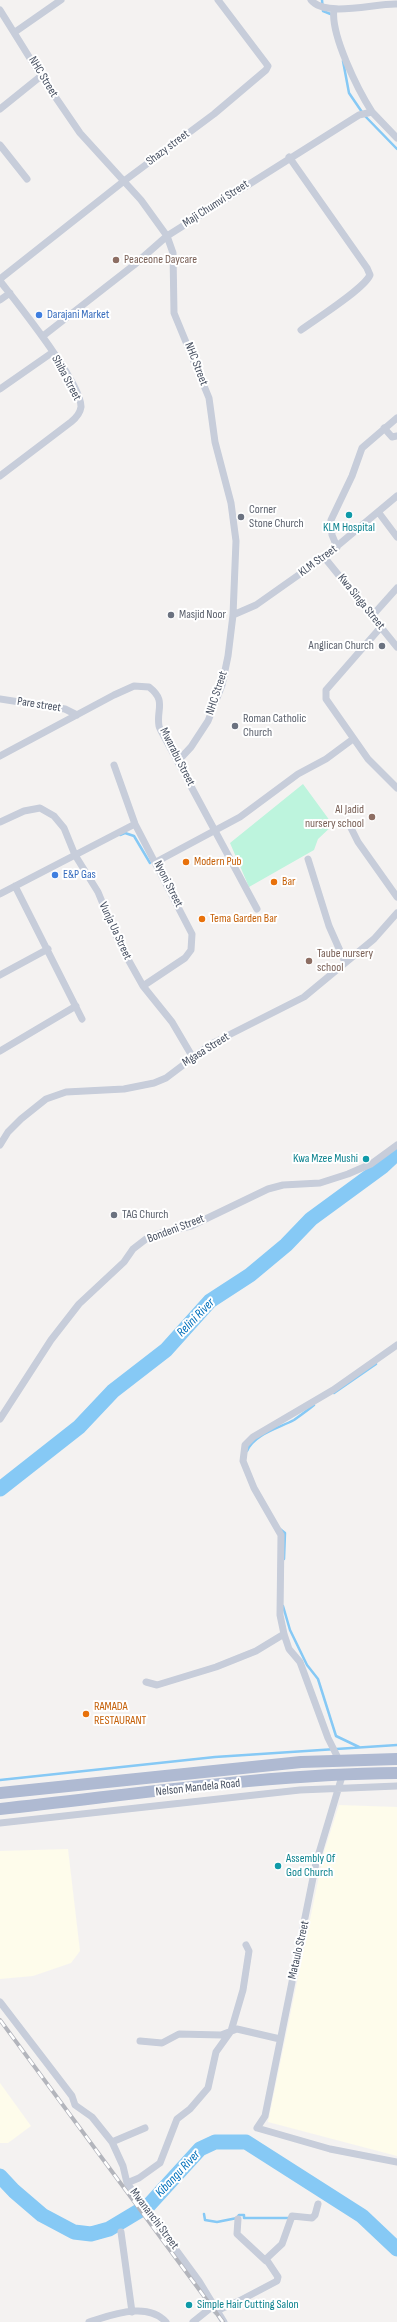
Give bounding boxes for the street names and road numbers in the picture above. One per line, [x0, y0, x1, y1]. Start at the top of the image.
street label: NHC Street [25, 54, 61, 100]
street label: Shazy street [144, 127, 192, 169]
street label: Maji Chumvi Street [180, 177, 252, 231]
street label: NHC Street [181, 340, 211, 388]
street label: Shiba Street [48, 353, 84, 403]
street label: KLM Street [296, 542, 340, 580]
street label: Kwa Singa Street [334, 571, 388, 633]
street label: NHC Street [203, 669, 231, 717]
street label: Pare street [16, 694, 62, 716]
street label: Mwarabu Street [156, 725, 198, 789]
street label: Nyoni Street [150, 858, 186, 910]
street label: Vunja Ua Street [95, 900, 135, 962]
street label: Mgasa Street [180, 1030, 232, 1070]
street label: Bondeni Street [145, 1212, 207, 1246]
street label: Nelson Mandela Road [155, 1776, 241, 1800]
street label: Mataulo Street [285, 1919, 313, 1981]
street label: Mwananchi Street [126, 2186, 182, 2252]

